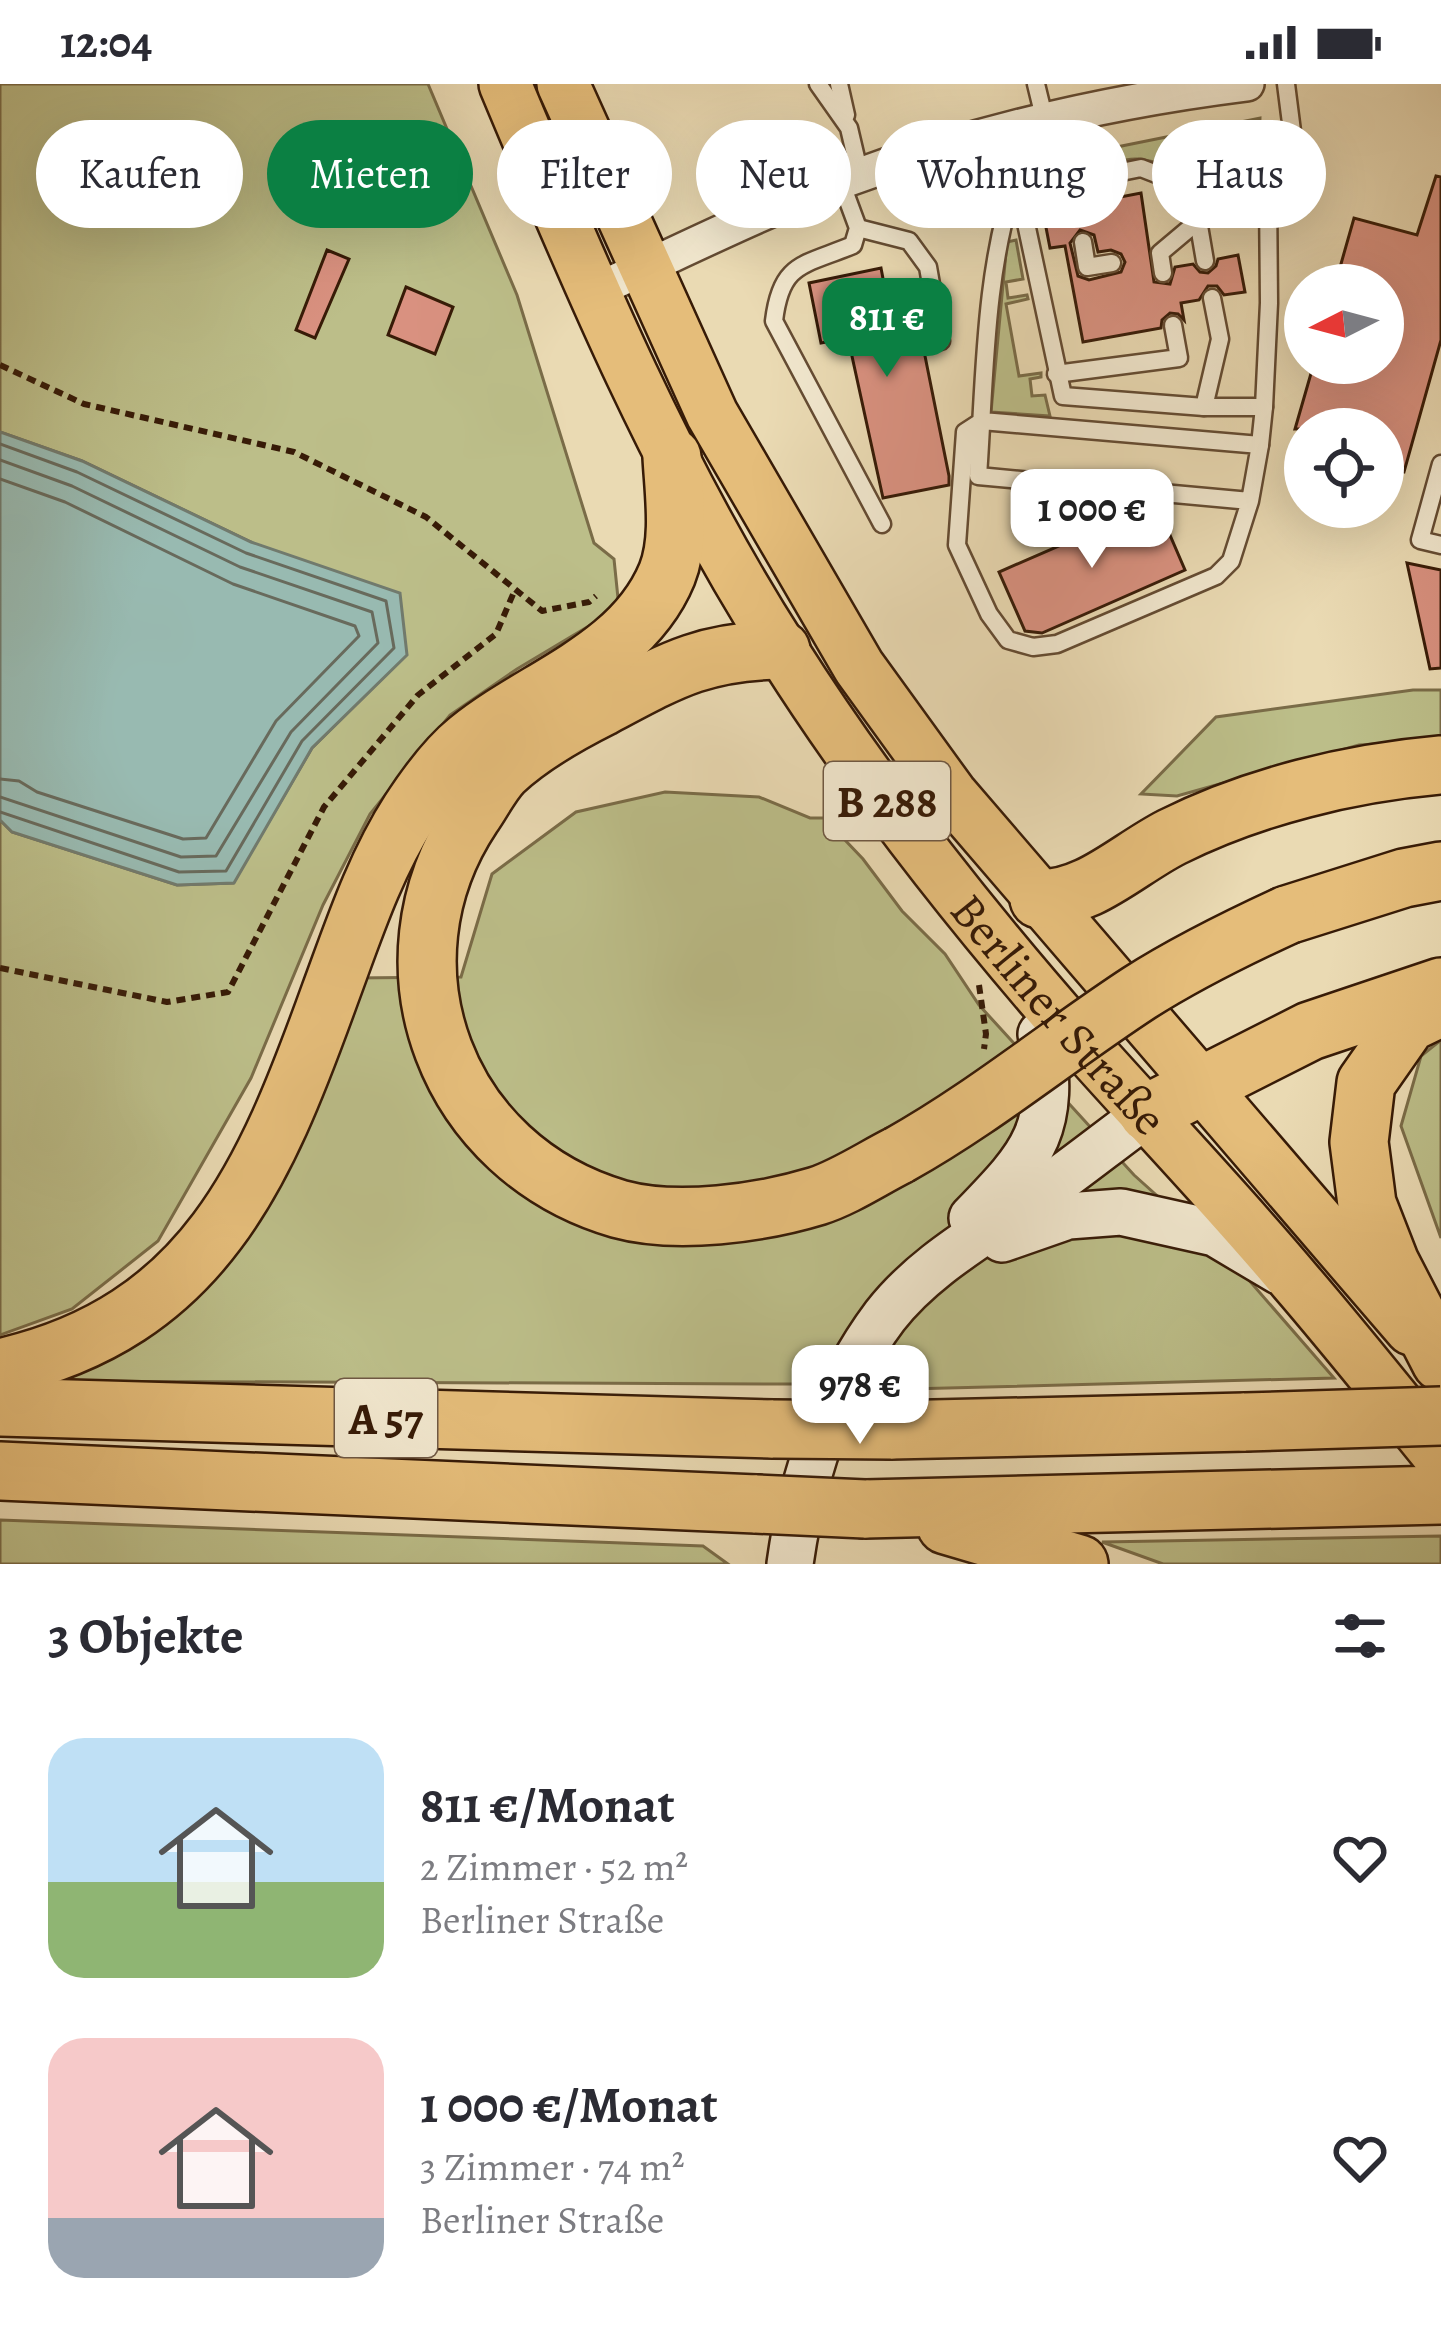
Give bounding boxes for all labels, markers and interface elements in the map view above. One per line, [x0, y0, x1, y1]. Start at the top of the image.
text: 12:04 [60, 11, 152, 73]
chip: Kaufen [36, 120, 243, 228]
chip: Mieten [267, 120, 473, 228]
chip: Filter [497, 120, 672, 228]
chip: Neu [696, 120, 851, 228]
chip: Wohnung [875, 120, 1128, 228]
chip: Haus [1152, 120, 1326, 228]
north arrow [1284, 264, 1404, 384]
map controls [1284, 264, 1404, 528]
pin: 811 € [803, 278, 971, 380]
text: 811 € [849, 290, 925, 343]
button: locate [1284, 408, 1404, 528]
pin: 1 000 € [981, 469, 1203, 571]
text: 1 000 € [1038, 481, 1146, 534]
road number: B 288 [824, 762, 950, 840]
street label: Berliner Straße [935, 880, 1182, 1150]
pin: 978 € [776, 1345, 944, 1447]
text: 978 € [819, 1357, 901, 1410]
road number: A 57 [335, 1379, 437, 1457]
text: 3 Objekte [48, 1601, 244, 1671]
icon: filters [1327, 1603, 1393, 1669]
text: 811 €/Monat [420, 1770, 675, 1840]
icon: home [144, 1786, 288, 1930]
icon: heart [1327, 1825, 1393, 1891]
text: 2 Zimmer · 52 m² [420, 1840, 688, 1893]
text: Berliner Straße [420, 1893, 664, 1946]
text: 1 000 €/Monat [420, 2070, 718, 2140]
icon: home [144, 2086, 288, 2230]
icon: heart [1327, 2125, 1393, 2191]
text: 3 Zimmer · 74 m² [420, 2140, 685, 2193]
text: Berliner Straße [420, 2193, 664, 2246]

